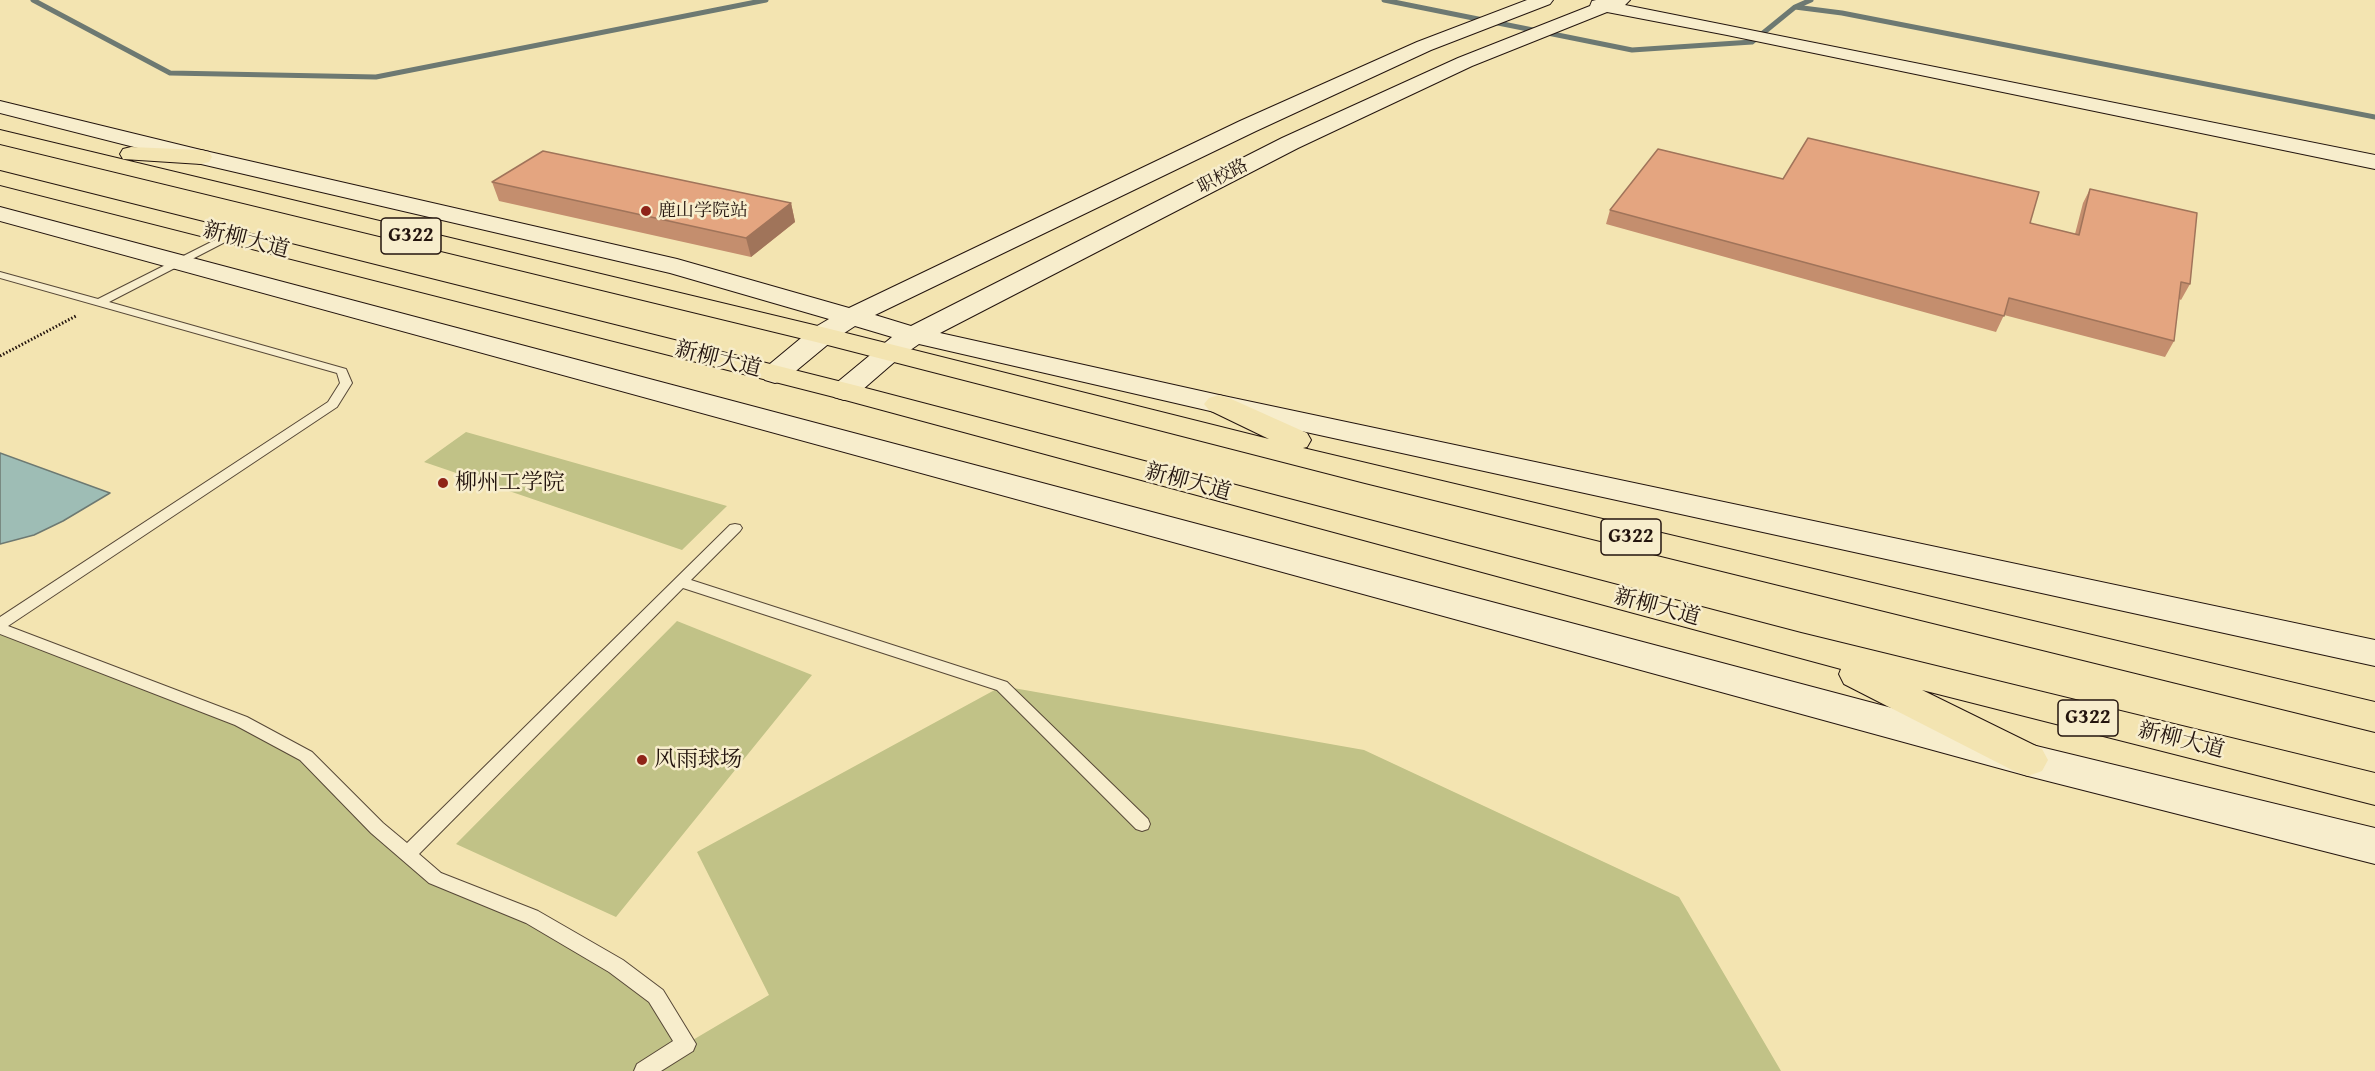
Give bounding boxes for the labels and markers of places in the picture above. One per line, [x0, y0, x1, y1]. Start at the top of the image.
place label: 鹿山学院站 [658, 200, 748, 222]
marker: 鹿山学院站 [639, 204, 653, 218]
place label: 柳州工学院 [455, 470, 565, 496]
marker: 柳州工学院 [436, 476, 450, 490]
place label: 风雨球场 [654, 747, 742, 773]
marker: 风雨球场 [635, 753, 649, 767]

